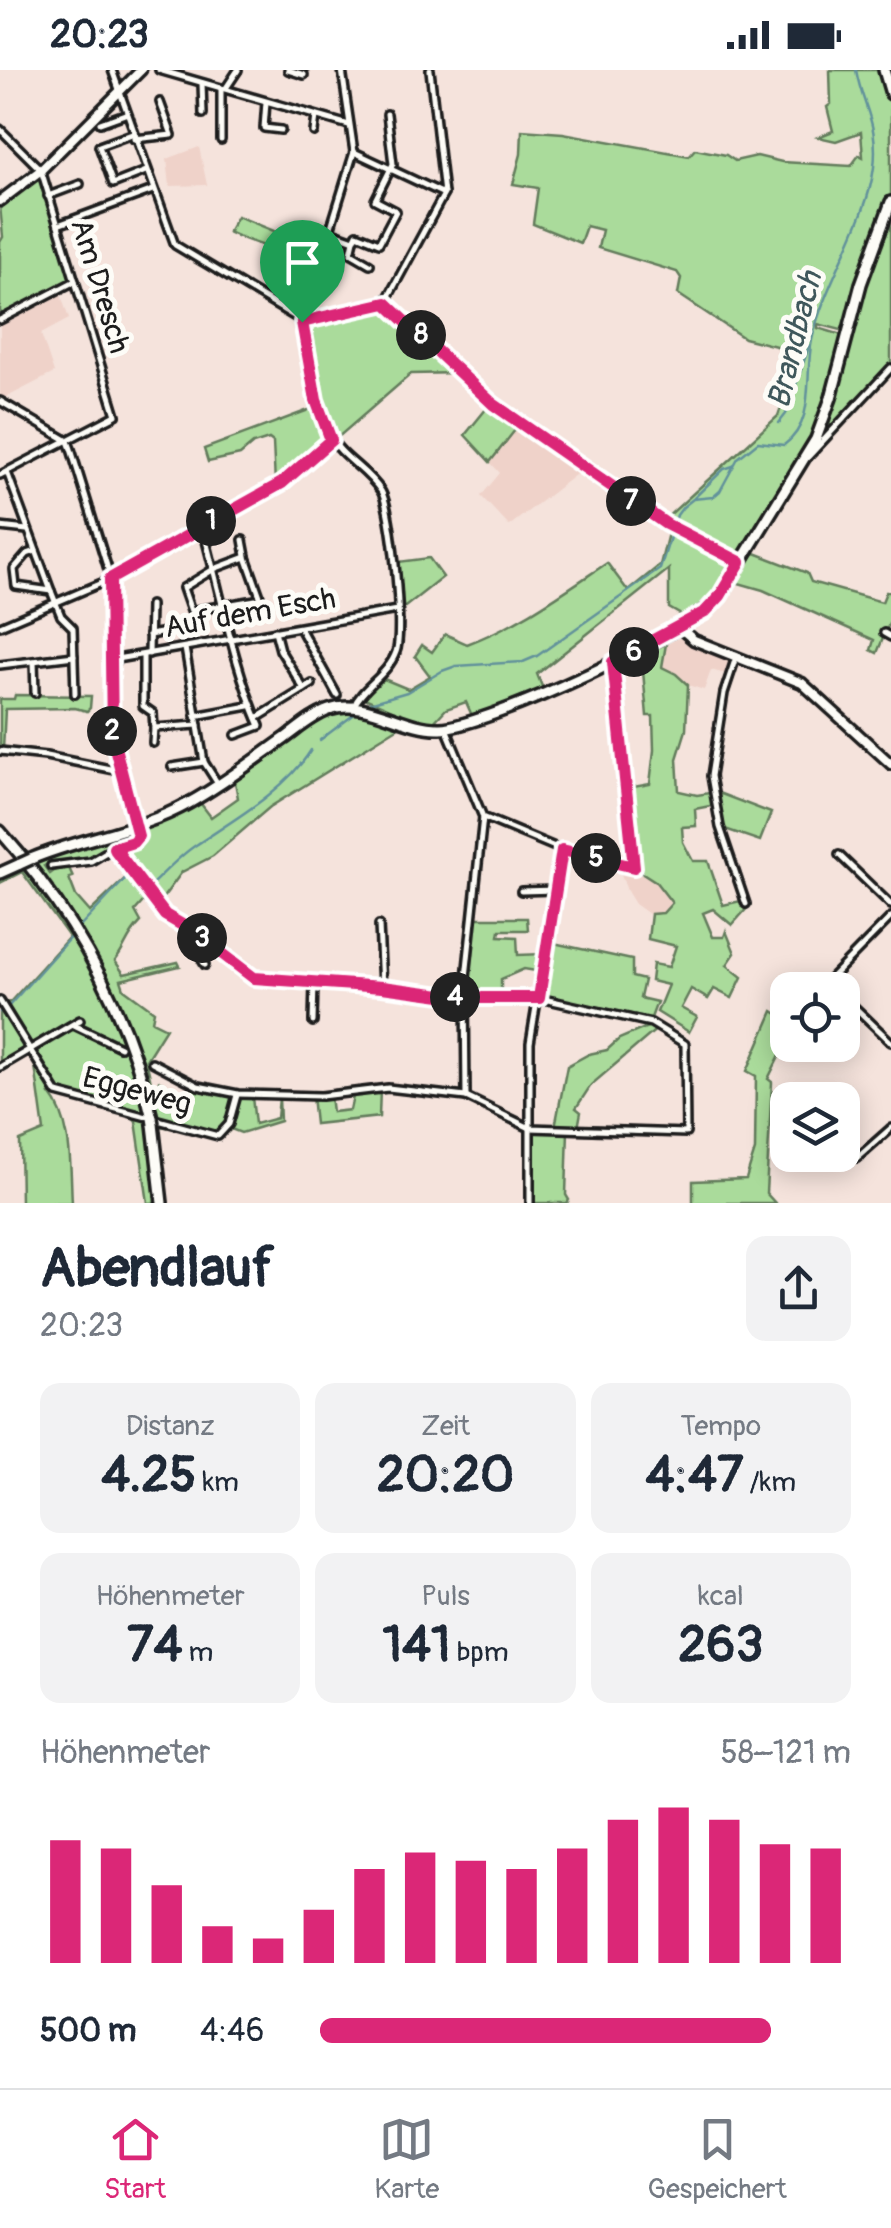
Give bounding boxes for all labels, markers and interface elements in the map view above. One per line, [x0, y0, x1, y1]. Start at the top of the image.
text: 20:23 [50, 11, 149, 59]
street label: Am Dresch [62, 214, 138, 358]
pin [260, 220, 345, 323]
icon: arrive [275, 235, 330, 290]
water label: Brandbach [759, 266, 832, 412]
pin: 8 [396, 310, 446, 360]
text: 8 [414, 317, 428, 352]
pin: 7 [606, 476, 656, 526]
text: 7 [624, 483, 638, 518]
pin: 1 [186, 496, 236, 546]
text: 1 [206, 503, 216, 538]
street label: Auf dem Esch [162, 580, 338, 646]
pin: 6 [609, 627, 659, 677]
text: 6 [626, 634, 642, 669]
pin: 2 [87, 706, 137, 756]
text: 2 [104, 713, 120, 748]
pin: 5 [571, 833, 621, 883]
text: 5 [588, 840, 604, 875]
pin: 3 [177, 913, 227, 963]
text: 3 [194, 920, 210, 955]
pin: 4 [430, 972, 480, 1022]
map controls [770, 972, 860, 1172]
button: locate [770, 972, 860, 1062]
text: 4 [447, 979, 463, 1014]
street label: Eggeweg [79, 1059, 195, 1123]
button: layers [770, 1082, 860, 1172]
text: Abendlauf [40, 1234, 274, 1303]
button: share [746, 1236, 851, 1341]
text: 20:23 [40, 1306, 123, 1346]
text: Distanz [126, 1409, 215, 1444]
text: Zeit [421, 1409, 470, 1444]
text: Tempo [681, 1409, 761, 1444]
text: 4.25 [101, 1444, 196, 1507]
text: 20:20 [377, 1444, 514, 1507]
text: 4:47 [646, 1444, 743, 1507]
text: km [196, 1465, 239, 1500]
text: /km [743, 1465, 796, 1500]
text: Höhenmeter [96, 1579, 245, 1614]
text: Puls [421, 1579, 470, 1614]
text: kcal [698, 1579, 744, 1614]
text: 74 [127, 1614, 182, 1677]
text: 141 [382, 1614, 451, 1677]
text: 263 [678, 1614, 763, 1677]
text: m [182, 1635, 213, 1670]
text: bpm [451, 1635, 509, 1670]
text: Höhenmeter [40, 1733, 210, 1773]
text: 58–121 m [720, 1733, 851, 1773]
text: 500 m [40, 2011, 136, 2051]
text: 4:46 [200, 2011, 264, 2051]
tab: Start [104, 2112, 166, 2207]
tab: Karte [374, 2112, 439, 2207]
tab: Gespeichert [648, 2112, 787, 2207]

